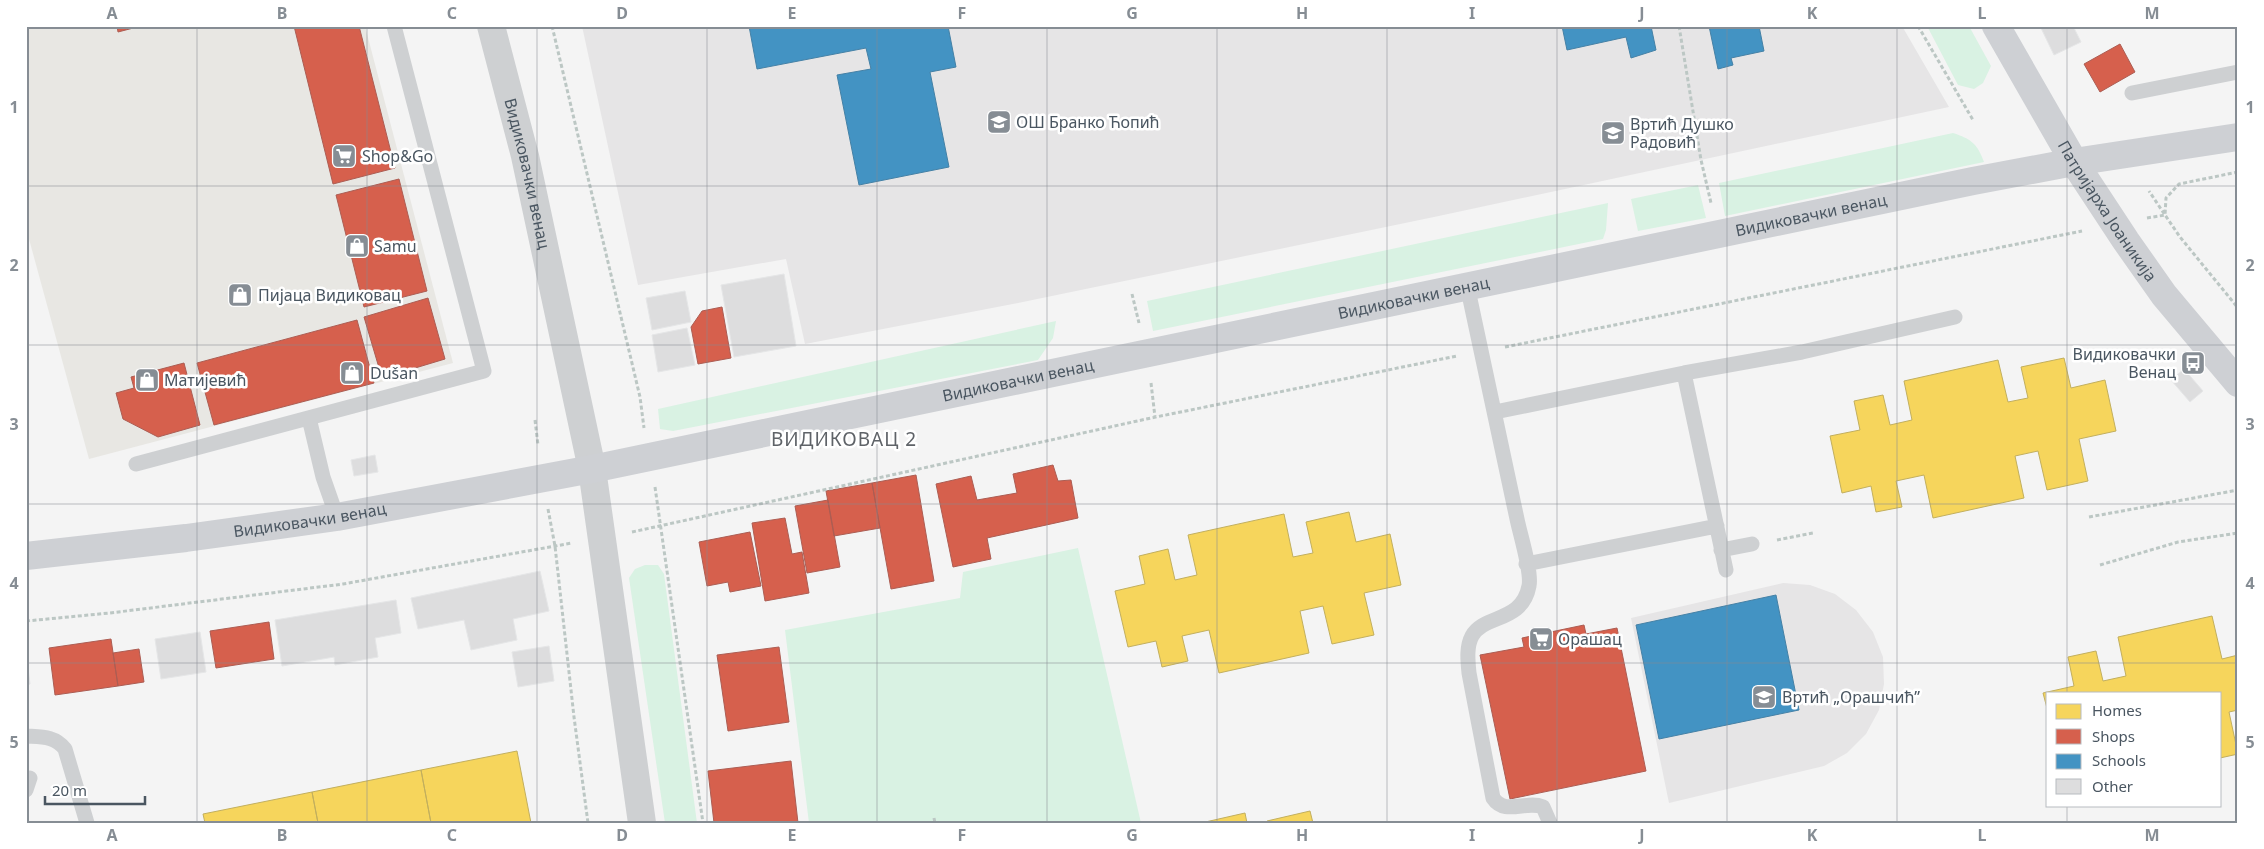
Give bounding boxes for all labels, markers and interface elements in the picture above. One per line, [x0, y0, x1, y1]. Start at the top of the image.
text: A [106, 2, 118, 24]
text: B [277, 2, 287, 24]
text: C [447, 2, 457, 24]
text: D [616, 2, 628, 24]
text: E [788, 2, 797, 24]
text: F [958, 2, 966, 24]
text: G [1126, 2, 1138, 24]
text: H [1296, 2, 1308, 24]
text: I [1469, 2, 1475, 24]
text: J [1637, 2, 1645, 24]
text: K [1807, 2, 1818, 24]
text: L [1978, 2, 1987, 24]
text: M [2144, 2, 2160, 24]
text: 1 [9, 96, 19, 118]
street label: Видиковачки венац [499, 96, 556, 251]
text: 1 [2245, 96, 2255, 118]
school or university icon: ОШ Бранко Ћопић [986, 109, 1012, 135]
place label: ОШ Бранко Ћопић [1016, 111, 1159, 133]
place label: Вртић Душко Радовић [1630, 113, 1734, 153]
school or university icon: Вртић Душко Радовић [1600, 120, 1626, 146]
street label: Патријарха Јоаникија [2053, 136, 2162, 286]
supermarket icon: Shop&Go [331, 143, 357, 169]
place label: Shop&Go [362, 145, 433, 167]
street label: Видиковачки венац [1733, 188, 1889, 241]
shop icon: Samu [344, 233, 370, 259]
place label: Samu [374, 235, 417, 257]
text: 2 [9, 254, 19, 276]
text: 2 [2245, 254, 2255, 276]
street label: Видиковачки венац [1336, 271, 1491, 324]
shop icon: Пијаца Видиковац [227, 282, 253, 308]
place label: Пијаца Видиковац [258, 284, 401, 306]
place label: Видиковачки Венац [2073, 343, 2176, 383]
bus stop icon: Видиковачки Венац [2180, 350, 2206, 376]
street label: Видиковачки венац [940, 354, 1096, 407]
shop icon: Dušan [339, 360, 365, 386]
place label: Dušan [370, 362, 418, 384]
shop icon: Матијевић [134, 367, 160, 393]
place label: Матијевић [164, 369, 246, 391]
text: 3 [9, 413, 19, 435]
text: 3 [2245, 413, 2255, 435]
district label: ВИДИКОВАЦ 2 [771, 426, 917, 452]
street label: Видиковачки венац [232, 497, 388, 542]
text: 4 [9, 572, 19, 594]
text: 4 [2245, 572, 2255, 594]
supermarket icon: Орашац [1528, 626, 1554, 652]
place label: Орашац [1558, 628, 1622, 650]
school or university icon: Вртић „Орашчић” [1751, 684, 1777, 710]
place label: Вртић „Орашчић” [1782, 686, 1920, 708]
legend [2046, 692, 2222, 806]
text: Homes [2092, 700, 2142, 720]
text: Shops [2092, 726, 2135, 746]
text: 5 [9, 731, 19, 753]
text: 5 [2245, 731, 2255, 753]
text: Schools [2092, 750, 2146, 770]
scale bar [45, 774, 145, 806]
text: Other [2092, 776, 2133, 796]
text: 20 m [52, 780, 87, 800]
text: A [106, 824, 118, 846]
text: B [277, 824, 287, 846]
text: C [447, 824, 457, 846]
text: D [616, 824, 628, 846]
text: E [788, 824, 797, 846]
text: F [958, 824, 966, 846]
text: G [1126, 824, 1138, 846]
text: H [1296, 824, 1308, 846]
text: I [1469, 824, 1475, 846]
text: J [1637, 824, 1645, 846]
text: K [1807, 824, 1818, 846]
text: L [1978, 824, 1987, 846]
text: M [2144, 824, 2160, 846]

